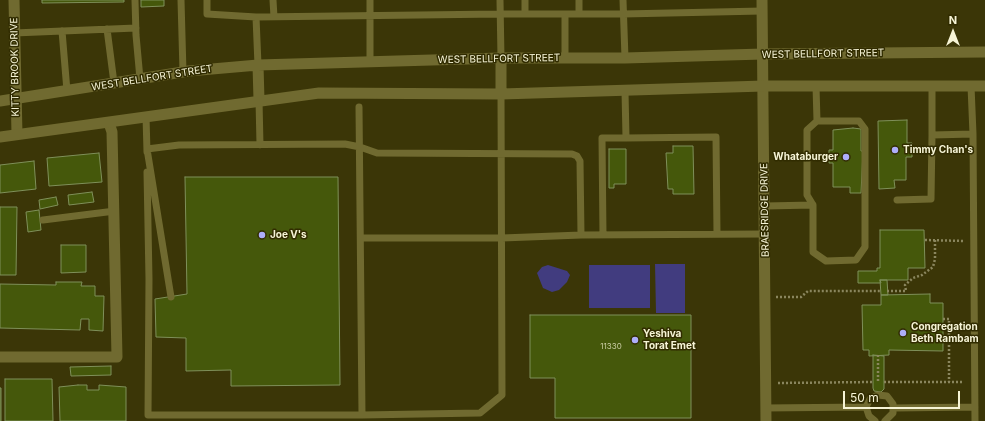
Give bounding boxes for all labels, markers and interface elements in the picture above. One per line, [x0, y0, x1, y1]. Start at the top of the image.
north arrow [933, 12, 973, 52]
text: N [949, 13, 957, 27]
street label: KITTY BROOK DRIVE [8, 17, 22, 117]
street label: WEST BELLFORT STREET [762, 47, 884, 61]
street label: WEST BELLFORT STREET [438, 52, 560, 66]
street label: WEST BELLFORT STREET [91, 62, 213, 94]
place label: Timmy Chan's [903, 144, 973, 156]
marker: Timmy Chan's [890, 145, 900, 155]
place label: Whataburger [773, 151, 838, 163]
marker: Whataburger [841, 152, 851, 162]
street label: BRAESRIDGE DRIVE [758, 163, 772, 257]
place label: Joe V's [270, 229, 307, 241]
marker: Joe V's [257, 230, 267, 240]
place label: Congregation Beth Rambam [911, 321, 979, 344]
place label: Yeshiva Torat Emet [643, 328, 696, 352]
marker: Congregation Beth Rambam [898, 328, 908, 338]
marker: Yeshiva Torat Emet [630, 335, 640, 345]
house number: 11330 [600, 342, 622, 352]
scale bar [845, 383, 962, 409]
text: 50 m [850, 390, 879, 405]

